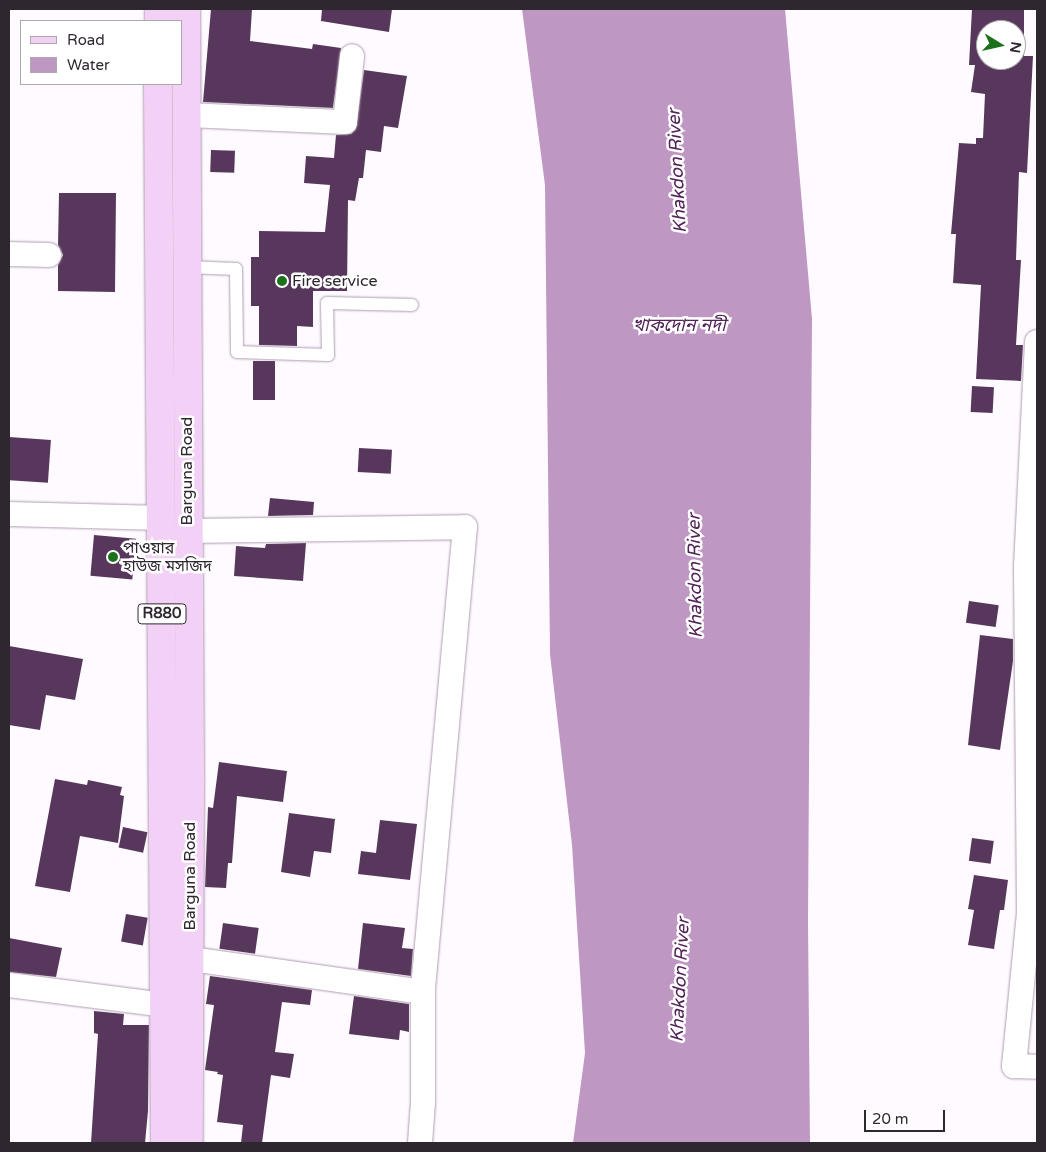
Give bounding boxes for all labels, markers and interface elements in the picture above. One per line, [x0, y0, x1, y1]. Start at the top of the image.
legend [20, 20, 182, 85]
north arrow [976, 20, 1026, 70]
text: Road [67, 31, 105, 49]
text: N [1006, 40, 1025, 54]
text: Water [67, 56, 110, 74]
water label: Khakdon River [663, 108, 691, 234]
place label: Fire service [292, 271, 377, 291]
marker: Fire service [276, 275, 288, 287]
water label: খাকদোন নদী [632, 314, 726, 336]
street label: Barguna Road [177, 417, 197, 525]
water label: Khakdon River [683, 514, 707, 638]
place label: পাওয়ার হাউজ মসজিদ [123, 538, 212, 576]
marker: পাওয়ার হাউজ মসজিদ [107, 551, 119, 563]
road number: R880 [137, 602, 187, 626]
street label: Barguna Road [180, 822, 200, 930]
water label: Khakdon River [666, 917, 694, 1043]
scale bar [866, 1100, 947, 1132]
text: 20 m [872, 1110, 909, 1128]

